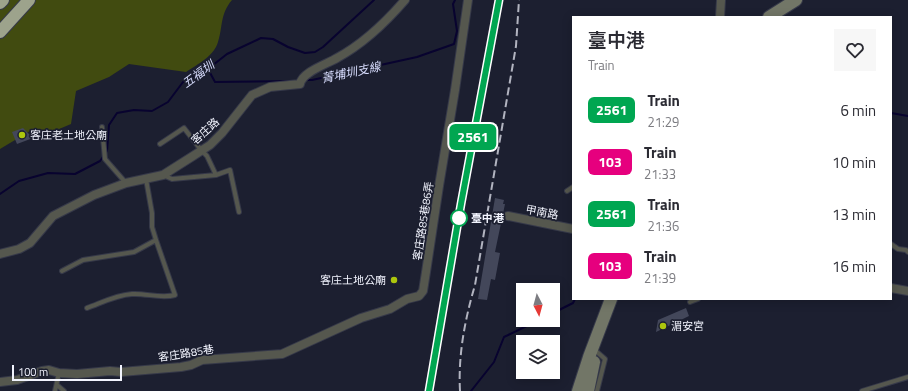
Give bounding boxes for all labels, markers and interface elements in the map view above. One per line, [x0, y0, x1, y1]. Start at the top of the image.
text: 臺中港 [588, 25, 645, 54]
button: heart [834, 29, 876, 71]
water label: 五福圳 [178, 55, 220, 92]
text: Train [588, 55, 615, 75]
water label: 菁埔圳支線 [320, 56, 384, 88]
text: Train [647, 89, 680, 112]
text: 2561 [596, 99, 627, 120]
text: 6 min [840, 99, 876, 122]
text: 21:29 [647, 112, 679, 132]
street label: 客庄路 [187, 114, 223, 148]
line badge: 2561 [445, 124, 501, 150]
text: 2561 [457, 126, 489, 147]
place label: 客庄老土地公廟 [30, 127, 107, 143]
marker: 客庄老土地公廟 [17, 130, 27, 140]
text: Train [644, 141, 677, 164]
text: 103 [598, 151, 622, 172]
text: 10 min [832, 151, 876, 174]
text: 21:33 [644, 164, 676, 184]
street label: 客庄路85巷86弄 [409, 180, 437, 262]
text: Train [647, 193, 680, 216]
street label: 甲南路 [524, 201, 560, 223]
text: 2561 [596, 203, 627, 224]
text: 13 min [832, 203, 876, 226]
marker: 臺中港 [450, 209, 468, 227]
place label: 臺中港 [471, 210, 504, 226]
text: 21:36 [647, 216, 679, 236]
text: Train [644, 245, 677, 268]
text: 103 [598, 255, 622, 276]
text: 16 min [832, 255, 876, 278]
text: 21:39 [644, 268, 676, 288]
place label: 客庄土地公廟 [320, 272, 386, 288]
marker: 客庄土地公廟 [389, 275, 399, 285]
north arrow [516, 283, 560, 327]
map controls [516, 283, 560, 379]
place label: 湄安宮 [671, 318, 704, 334]
marker: 湄安宮 [658, 321, 668, 331]
button: layers [516, 335, 560, 379]
street label: 客庄路85巷 [157, 341, 215, 365]
scale bar [12, 363, 122, 382]
text: 100 m [18, 364, 48, 380]

